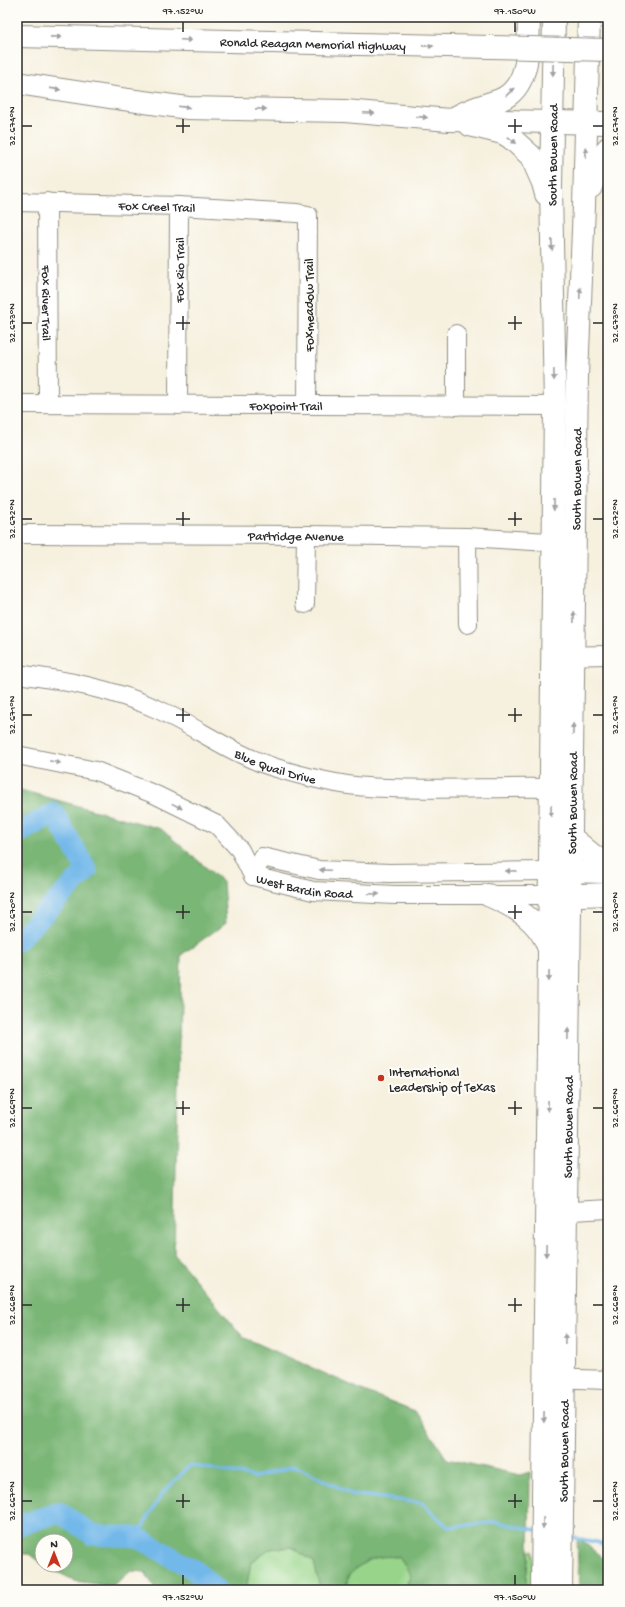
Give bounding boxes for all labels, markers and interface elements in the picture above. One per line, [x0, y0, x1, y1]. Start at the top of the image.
text: 97.152°W [162, 6, 204, 18]
text: 97.150°W [493, 6, 536, 18]
one-way arrow [50, 33, 62, 40]
street label: Ronald Reagan Memorial Highway [220, 36, 407, 55]
one-way arrow [180, 37, 193, 43]
one-way arrow [422, 43, 435, 49]
one-way arrow [550, 64, 556, 77]
one-way arrow [49, 86, 61, 92]
one-way arrow [505, 87, 515, 97]
street label: South Bowen Road [546, 103, 562, 206]
one-way arrow [178, 104, 190, 110]
text: 32.674°N [7, 106, 19, 147]
one-way arrow [255, 106, 268, 112]
text: 32.674°N [610, 106, 622, 147]
one-way arrow [363, 109, 375, 116]
one-way arrow [416, 114, 428, 120]
one-way arrow [507, 135, 518, 144]
one-way arrow [582, 147, 589, 159]
street label: Fox Creel Trail [117, 199, 196, 217]
street label: Fox Rio Trail [174, 237, 189, 304]
one-way arrow [549, 239, 555, 252]
street label: Foxmeadow Trail [303, 258, 318, 353]
street label: Fox River Trail [37, 264, 53, 341]
one-way arrow [577, 287, 584, 299]
text: 32.673°N [7, 303, 19, 344]
text: 32.673°N [610, 303, 622, 344]
one-way arrow [551, 369, 557, 382]
street label: Foxpoint Trail [248, 400, 323, 415]
street label: South Bowen Road [570, 427, 586, 530]
text: 32.672°N [7, 499, 19, 540]
one-way arrow [551, 499, 557, 512]
text: 32.672°N [610, 499, 622, 540]
street label: Partridge Avenue [247, 530, 344, 545]
one-way arrow [571, 610, 577, 623]
text: 32.671°N [7, 695, 19, 735]
text: 32.671°N [610, 695, 622, 735]
one-way arrow [570, 722, 576, 735]
street label: Blue Quail Drive [231, 747, 317, 789]
street label: South Bowen Road [566, 751, 582, 854]
one-way arrow [49, 759, 61, 765]
one-way arrow [171, 803, 183, 809]
one-way arrow [548, 805, 554, 818]
one-way arrow [319, 867, 331, 874]
one-way arrow [504, 868, 517, 874]
street label: West Bardin Road [254, 872, 354, 903]
one-way arrow [368, 890, 380, 897]
text: 32.670°N [7, 891, 19, 933]
text: 32.670°N [610, 891, 622, 933]
one-way arrow [546, 970, 552, 983]
one-way arrow [565, 1027, 571, 1040]
place label: International Leadership of Texas [389, 1066, 496, 1096]
marker: International Leadership of Texas [376, 1073, 386, 1083]
street label: South Bowen Road [561, 1075, 578, 1178]
text: 32.669°N [7, 1088, 19, 1129]
text: 32.669°N [610, 1088, 622, 1129]
one-way arrow [545, 1100, 551, 1113]
one-way arrow [543, 1245, 549, 1258]
text: 32.668°N [7, 1285, 19, 1326]
text: 32.668°N [610, 1285, 622, 1326]
one-way arrow [562, 1332, 568, 1345]
street label: South Bowen Road [557, 1398, 574, 1502]
one-way arrow [541, 1411, 547, 1424]
text: 32.667°N [7, 1481, 19, 1522]
text: 32.667°N [610, 1481, 622, 1522]
one-way arrow [540, 1517, 546, 1530]
north arrow [34, 1533, 74, 1573]
text: N [50, 1539, 58, 1551]
text: 97.152°W [162, 1592, 204, 1604]
text: 97.150°W [493, 1592, 536, 1604]

